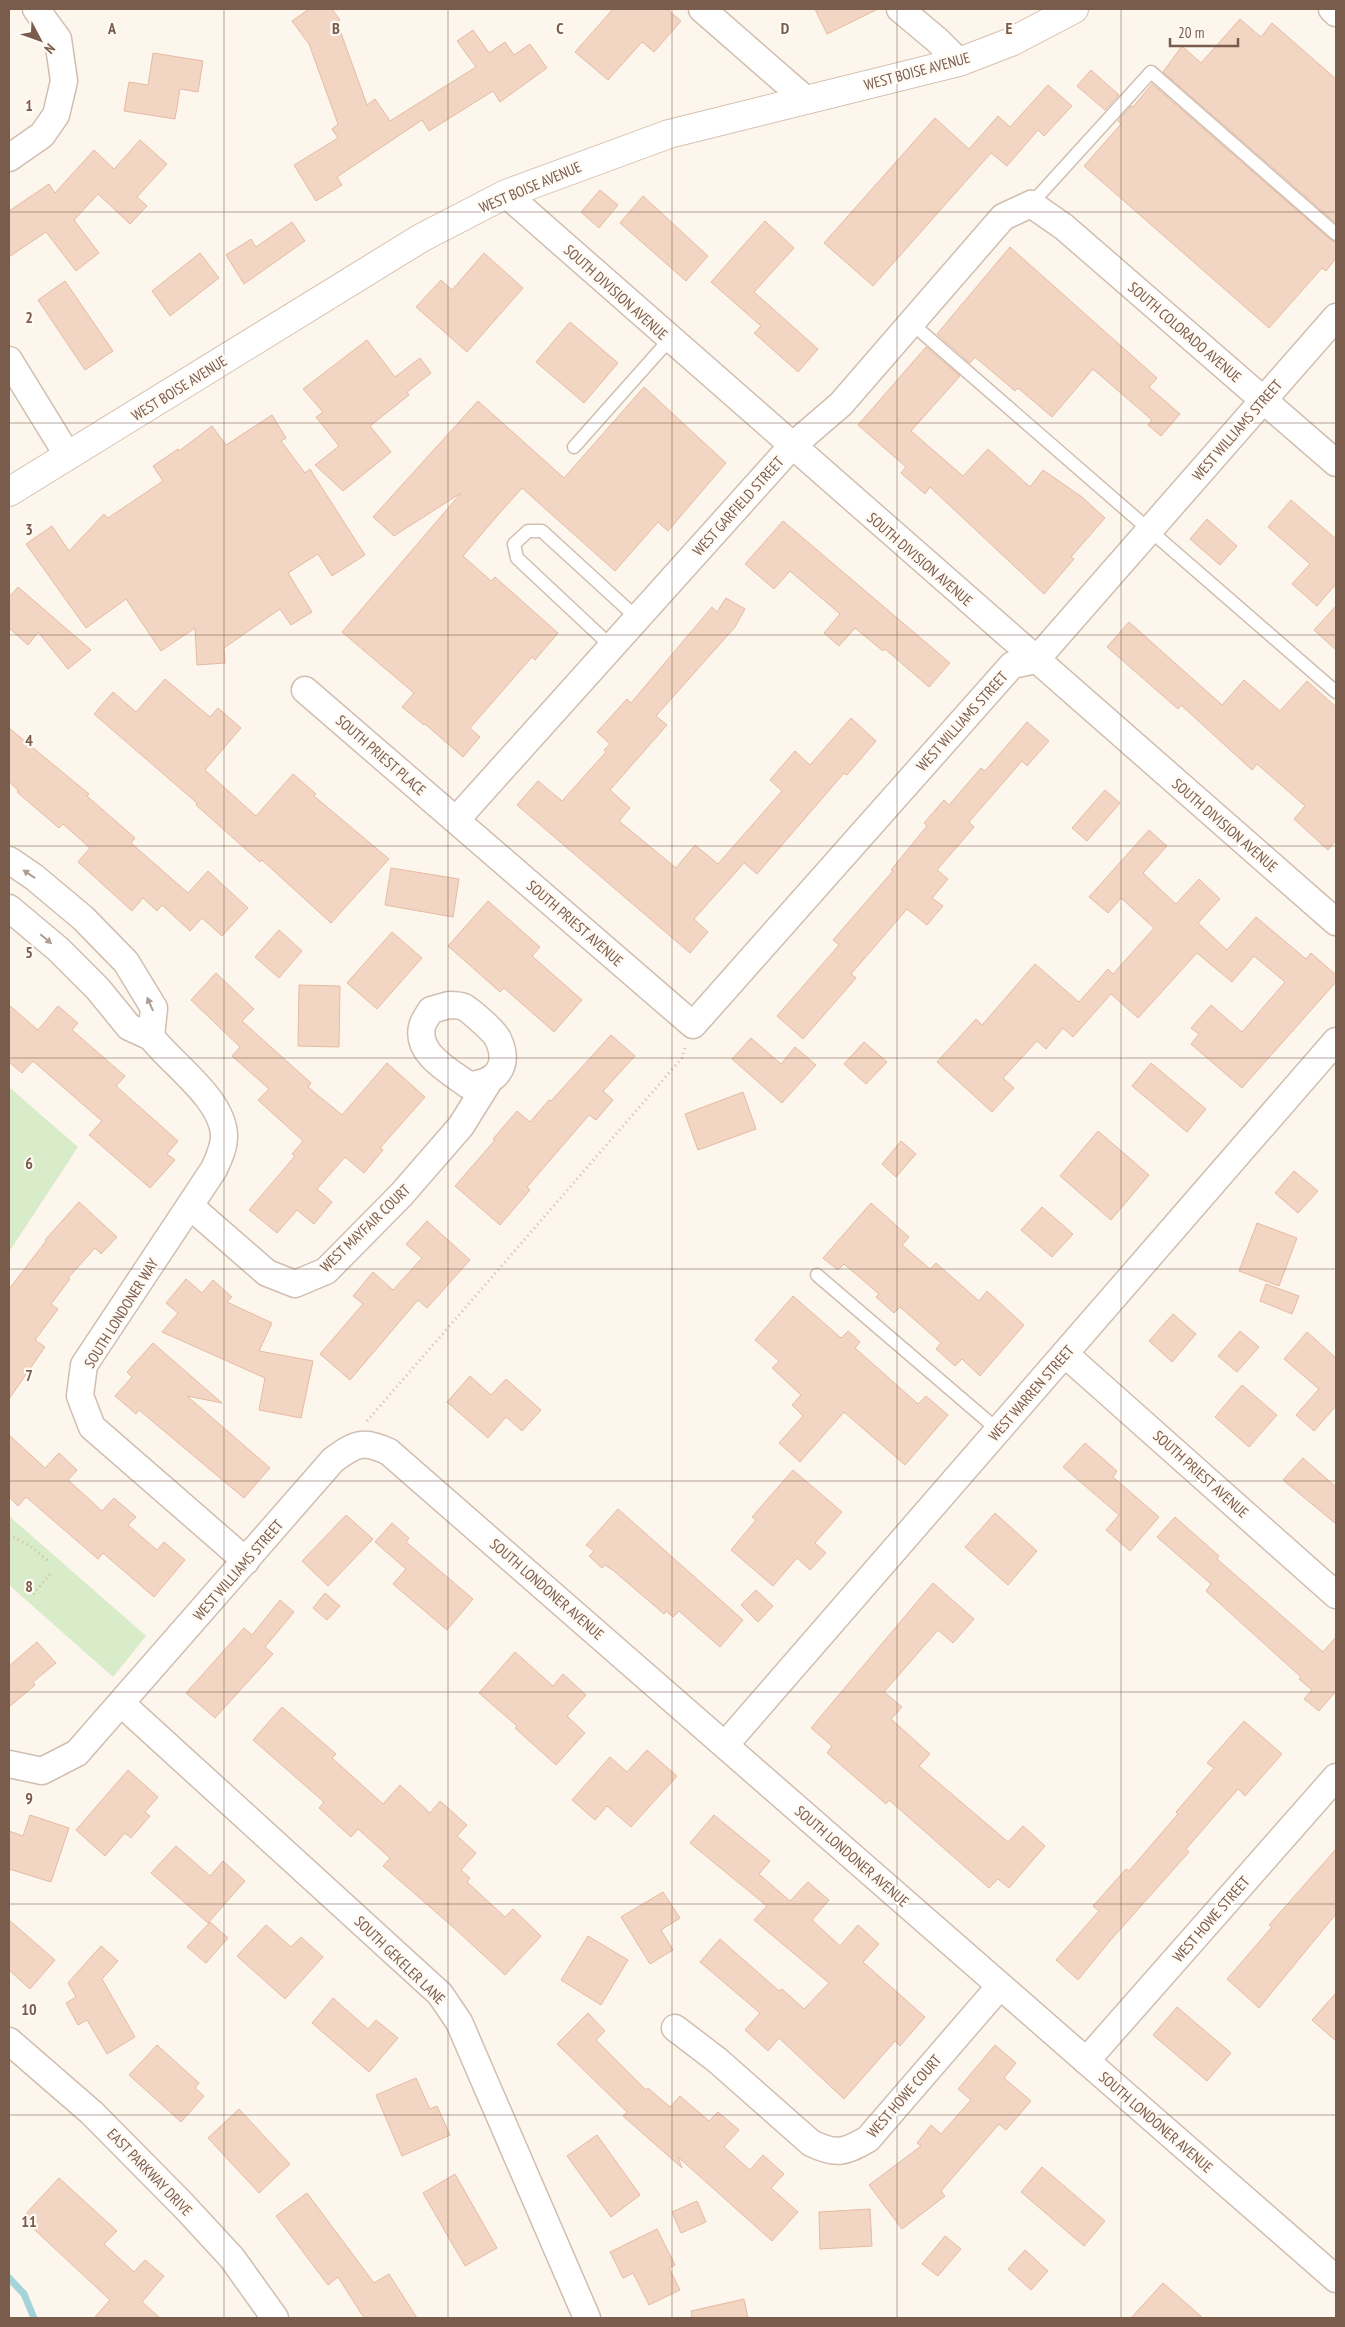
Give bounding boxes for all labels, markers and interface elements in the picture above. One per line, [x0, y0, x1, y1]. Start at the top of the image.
north arrow [15, 15, 65, 65]
scale bar [1170, 15, 1238, 47]
text: A [107, 18, 117, 38]
text: B [332, 18, 340, 38]
text: C [556, 18, 564, 38]
text: D [781, 18, 790, 38]
text: E [1006, 18, 1013, 38]
text: 20 m [1178, 23, 1204, 42]
text: N [41, 40, 59, 57]
street label: WEST BOISE AVENUE [862, 48, 972, 94]
text: 1 [25, 95, 33, 115]
street label: WEST BOISE AVENUE [476, 157, 584, 217]
street label: SOUTH DIVISION AVENUE [560, 240, 672, 344]
street label: SOUTH COLORADO AVENUE [1124, 278, 1246, 386]
text: 2 [25, 307, 33, 327]
street label: WEST BOISE AVENUE [128, 351, 230, 425]
street label: WEST WILLIAMS STREET [1188, 375, 1286, 484]
street label: WEST GARFIELD STREET [688, 452, 788, 560]
street label: SOUTH DIVISION AVENUE [863, 508, 977, 610]
text: 3 [25, 519, 33, 539]
street label: WEST WILLIAMS STREET [912, 667, 1012, 775]
street label: SOUTH PRIEST PLACE [332, 711, 430, 799]
text: 4 [25, 730, 33, 750]
street label: SOUTH DIVISION AVENUE [1168, 774, 1282, 876]
one-way arrow [22, 869, 36, 879]
street label: SOUTH PRIEST AVENUE [523, 876, 627, 970]
one-way arrow [40, 933, 52, 945]
text: 5 [25, 942, 33, 962]
one-way arrow [145, 997, 153, 1011]
text: 6 [25, 1153, 33, 1173]
street label: WEST MAYFAIR COURT [316, 1180, 414, 1276]
street label: SOUTH LONDONER WAY [80, 1255, 162, 1371]
street label: WEST WARREN STREET [984, 1341, 1078, 1445]
text: 7 [25, 1365, 33, 1385]
street label: SOUTH PRIEST AVENUE [1149, 1426, 1253, 1522]
street label: WEST WILLIAMS STREET [189, 1515, 287, 1624]
street label: SOUTH LONDONER AVENUE [486, 1534, 608, 1644]
text: 8 [25, 1576, 33, 1596]
text: 9 [25, 1788, 33, 1808]
street label: SOUTH LONDONER AVENUE [791, 1801, 913, 1911]
street label: WEST HOWE STREET [1168, 1872, 1254, 1966]
street label: SOUTH GEKELER LANE [351, 1912, 449, 2008]
text: 10 [21, 1999, 37, 2019]
street label: WEST HOWE COURT [863, 2050, 945, 2141]
street label: SOUTH LONDONER AVENUE [1095, 2067, 1217, 2177]
street label: EAST PARKWAY DRIVE [103, 2124, 197, 2220]
text: 11 [21, 2211, 37, 2231]

